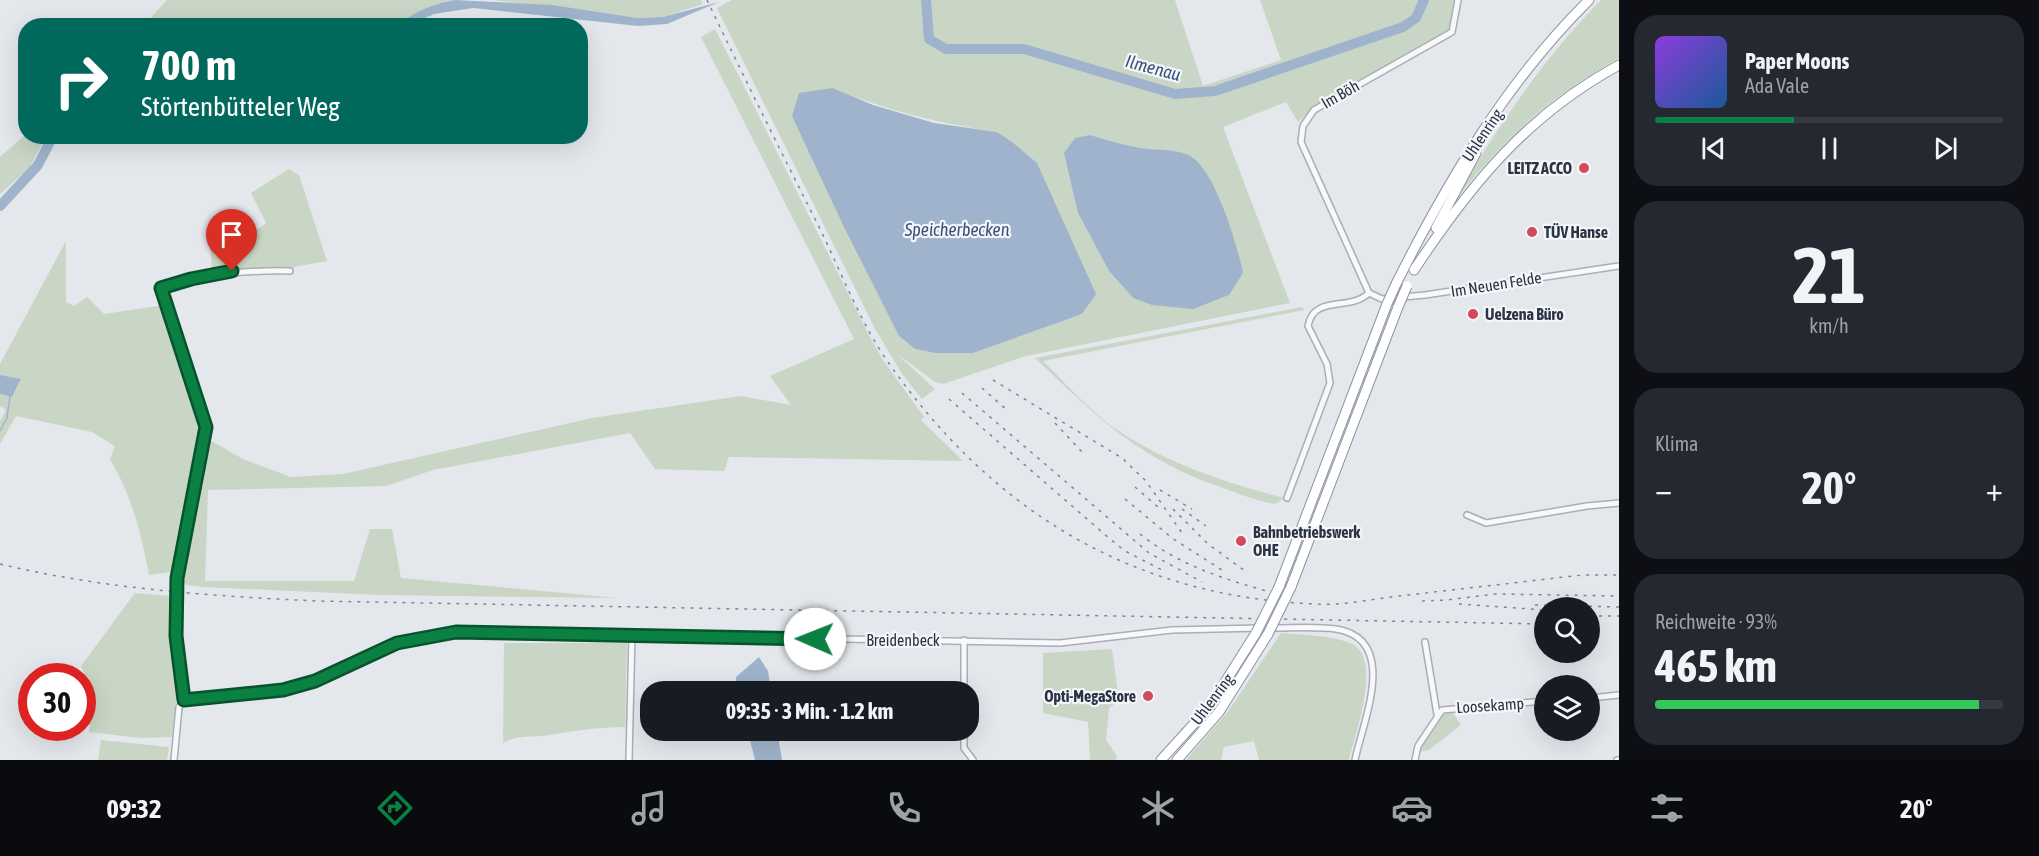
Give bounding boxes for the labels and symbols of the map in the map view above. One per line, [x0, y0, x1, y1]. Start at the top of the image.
water label: Ilmenau [1123, 50, 1183, 85]
street label: Im Böh [1318, 76, 1362, 112]
street label: Uhlenring [1458, 105, 1507, 165]
place label: LEITZ ACCO [1508, 159, 1572, 177]
marker: LEITZ ACCO [1577, 161, 1591, 175]
pin [206, 209, 257, 271]
water label: Speicherbecken [904, 219, 1010, 240]
place label: TÜV Hanse [1544, 223, 1608, 241]
marker: TÜV Hanse [1525, 225, 1539, 239]
street label: Im Neuen Felde [1449, 268, 1543, 300]
place label: Uelzena Büro [1485, 305, 1564, 323]
marker: Uelzena Büro [1466, 307, 1480, 321]
place label: Bahnbetriebswerk OHE [1253, 523, 1361, 559]
marker: Bahnbetriebswerk OHE [1234, 534, 1248, 548]
position arrow [783, 607, 847, 671]
street label: Breidenbeck [866, 631, 940, 649]
speed limit sign: 30 [18, 663, 96, 741]
street label: Uhlenring [1187, 670, 1238, 729]
place label: Opti-MegaStore [1044, 687, 1136, 705]
marker: Opti-MegaStore [1141, 689, 1155, 703]
street label: Loosekamp [1456, 694, 1524, 717]

